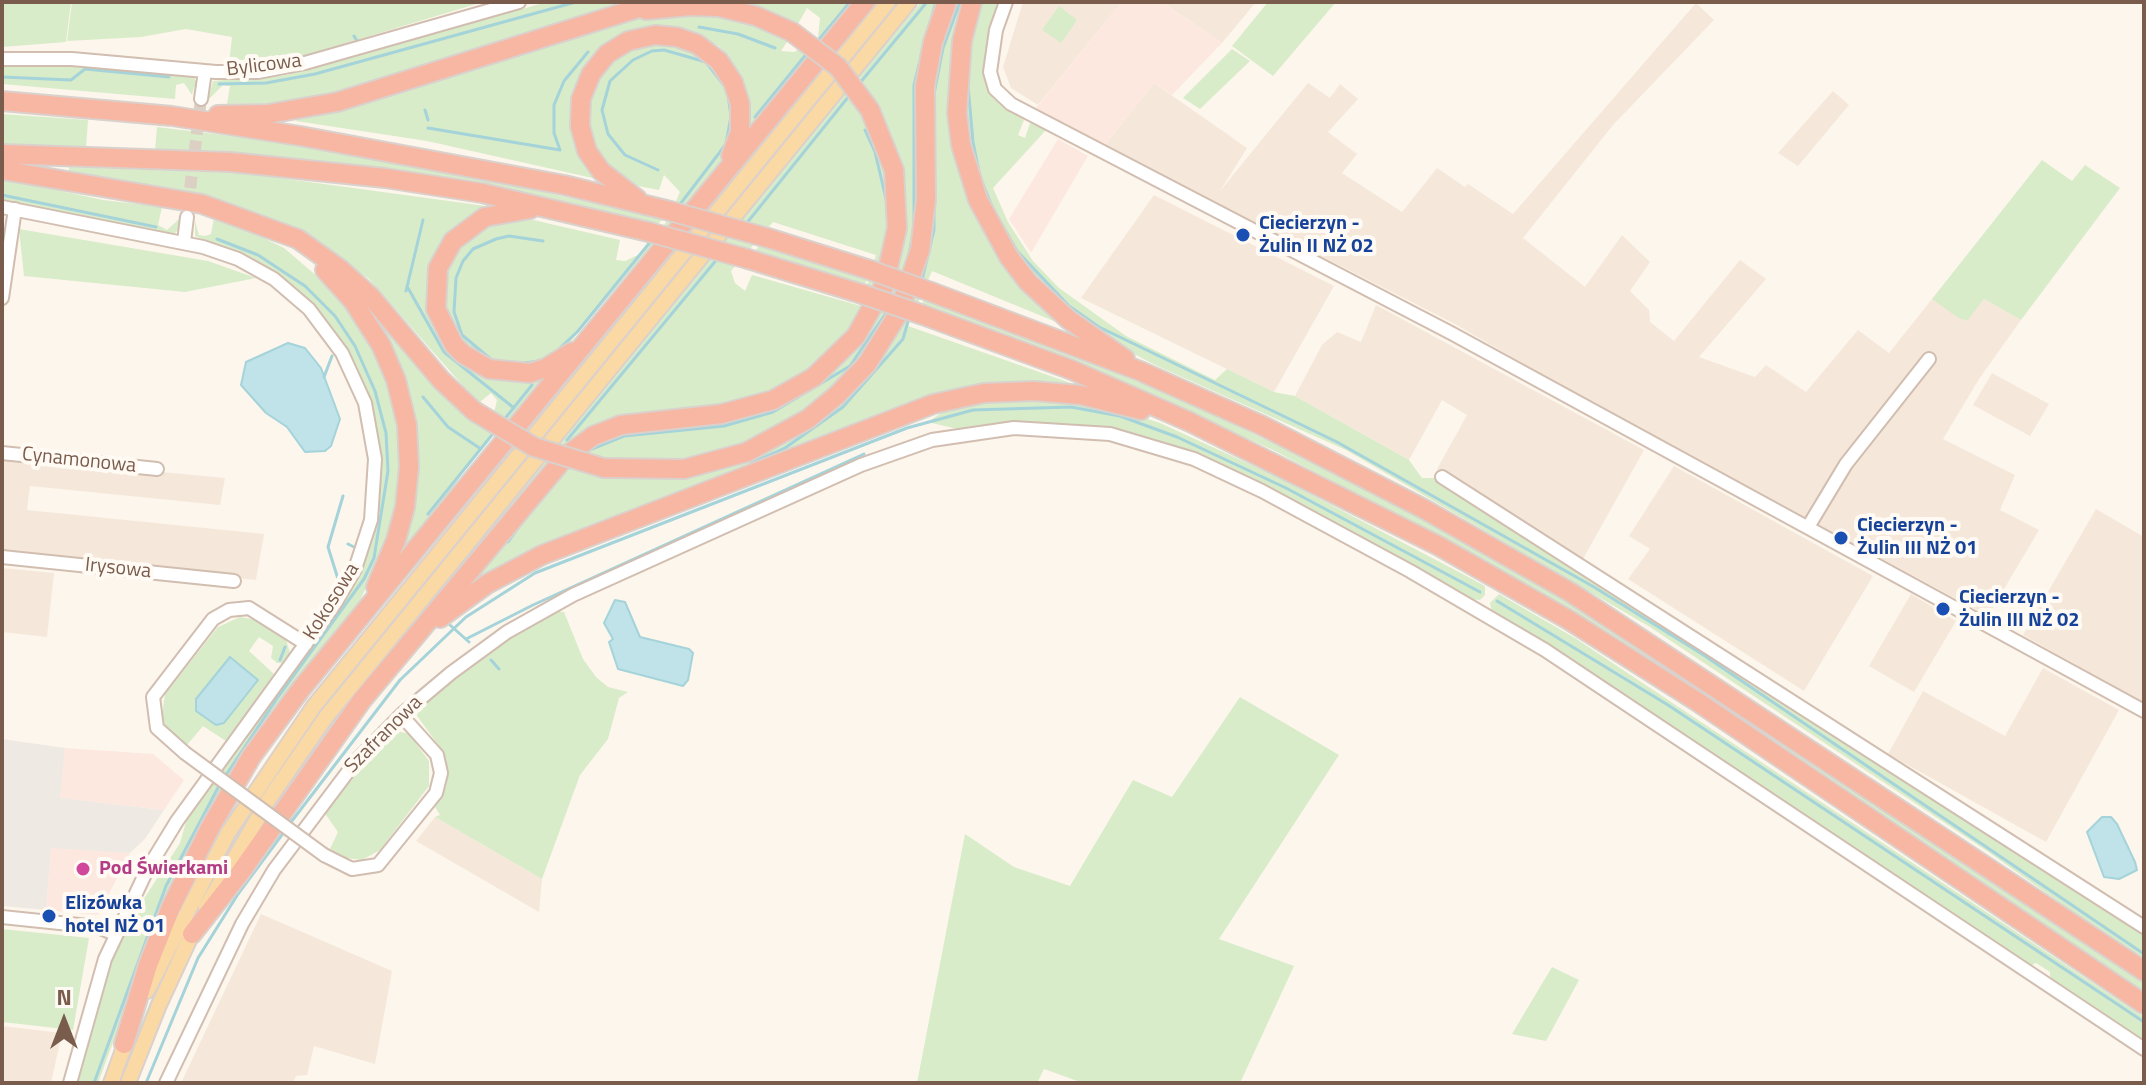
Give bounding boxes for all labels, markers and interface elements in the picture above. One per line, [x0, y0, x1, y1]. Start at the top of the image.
street label: Bylicowa [225, 50, 303, 82]
place label: Ciecierzyn - Żulin II NŻ 02 [1259, 212, 1374, 259]
marker: Ciecierzyn - Żulin II NŻ 02 [1234, 226, 1252, 244]
street label: Cynamonowa [21, 443, 137, 479]
place label: Ciecierzyn - Żulin III NŻ 01 [1857, 514, 1977, 561]
marker: Ciecierzyn - Żulin III NŻ 01 [1832, 529, 1850, 547]
street label: Irysowa [84, 554, 152, 584]
street label: Kokosowa [299, 559, 365, 645]
place label: Ciecierzyn - Żulin III NŻ 02 [1959, 586, 2079, 633]
marker: Ciecierzyn - Żulin III NŻ 02 [1934, 600, 1952, 618]
street label: Szafranowa [340, 691, 428, 779]
place label: Pod Świerkami [99, 857, 228, 881]
marker: Pod Świerkami [74, 860, 92, 878]
place label: Elizówka hotel NŻ 01 [65, 892, 165, 939]
marker: Elizówka hotel NŻ 01 [40, 907, 58, 925]
text: N [56, 980, 72, 1014]
north arrow [24, 981, 104, 1061]

